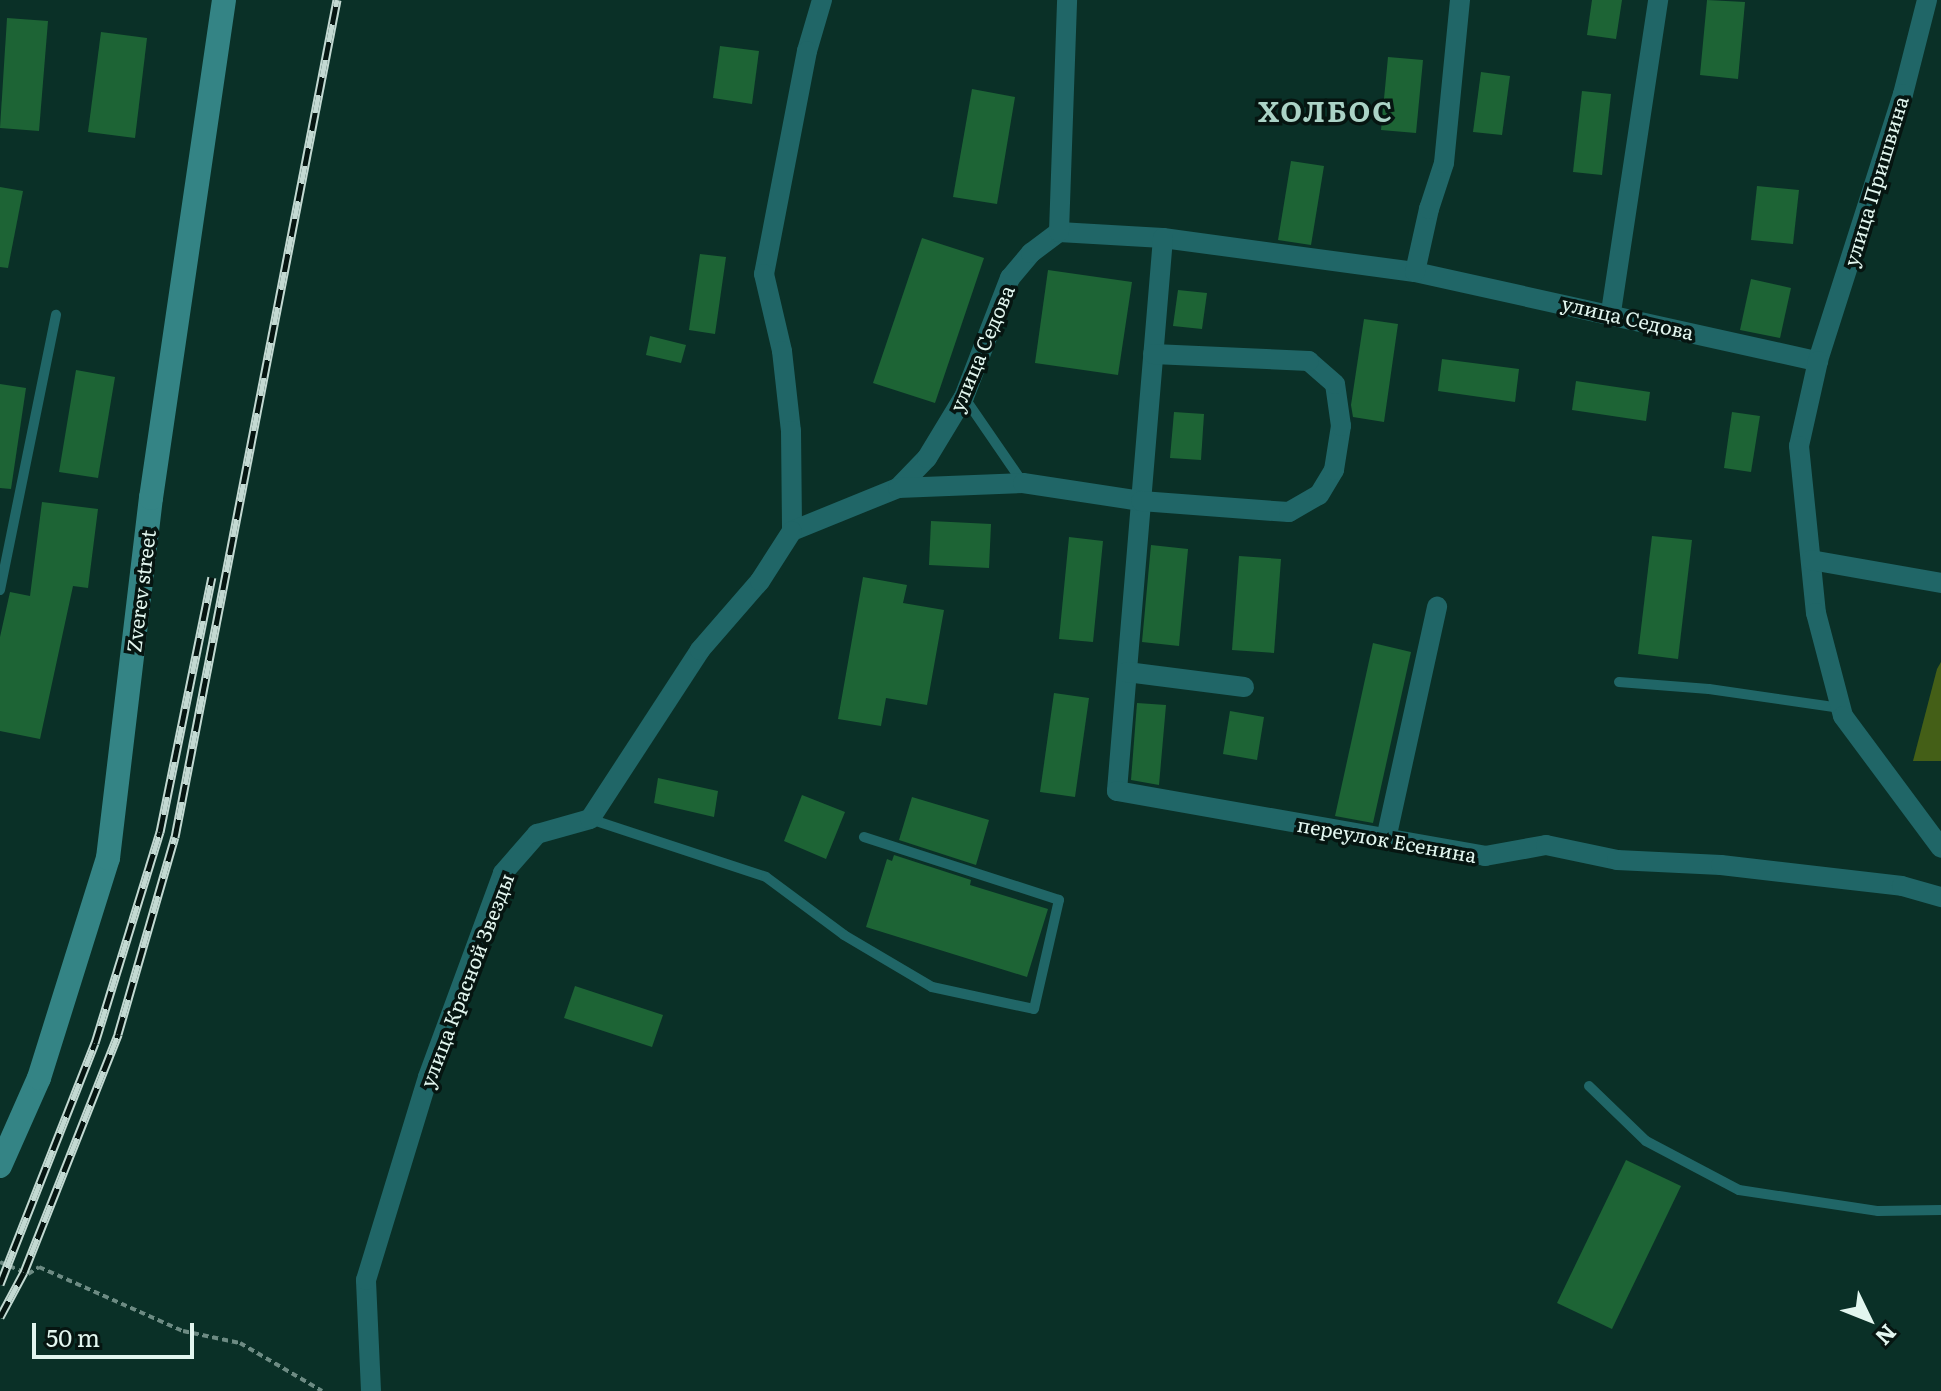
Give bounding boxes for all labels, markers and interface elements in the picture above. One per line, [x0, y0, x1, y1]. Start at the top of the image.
district label: ХОЛБОС [1258, 93, 1394, 127]
street label: улица Пришвина [1838, 93, 1912, 269]
street label: улица Седова [944, 281, 1018, 415]
street label: улица Седова [1560, 290, 1696, 344]
street label: Zverev street [121, 528, 159, 654]
street label: переулок Есенина [1295, 811, 1479, 867]
street label: улица Красной Звезды [414, 870, 518, 1090]
north arrow [1829, 1279, 1909, 1359]
scale bar [36, 1307, 198, 1357]
text: N [1869, 1318, 1905, 1354]
text: 50 m [46, 1319, 100, 1354]

